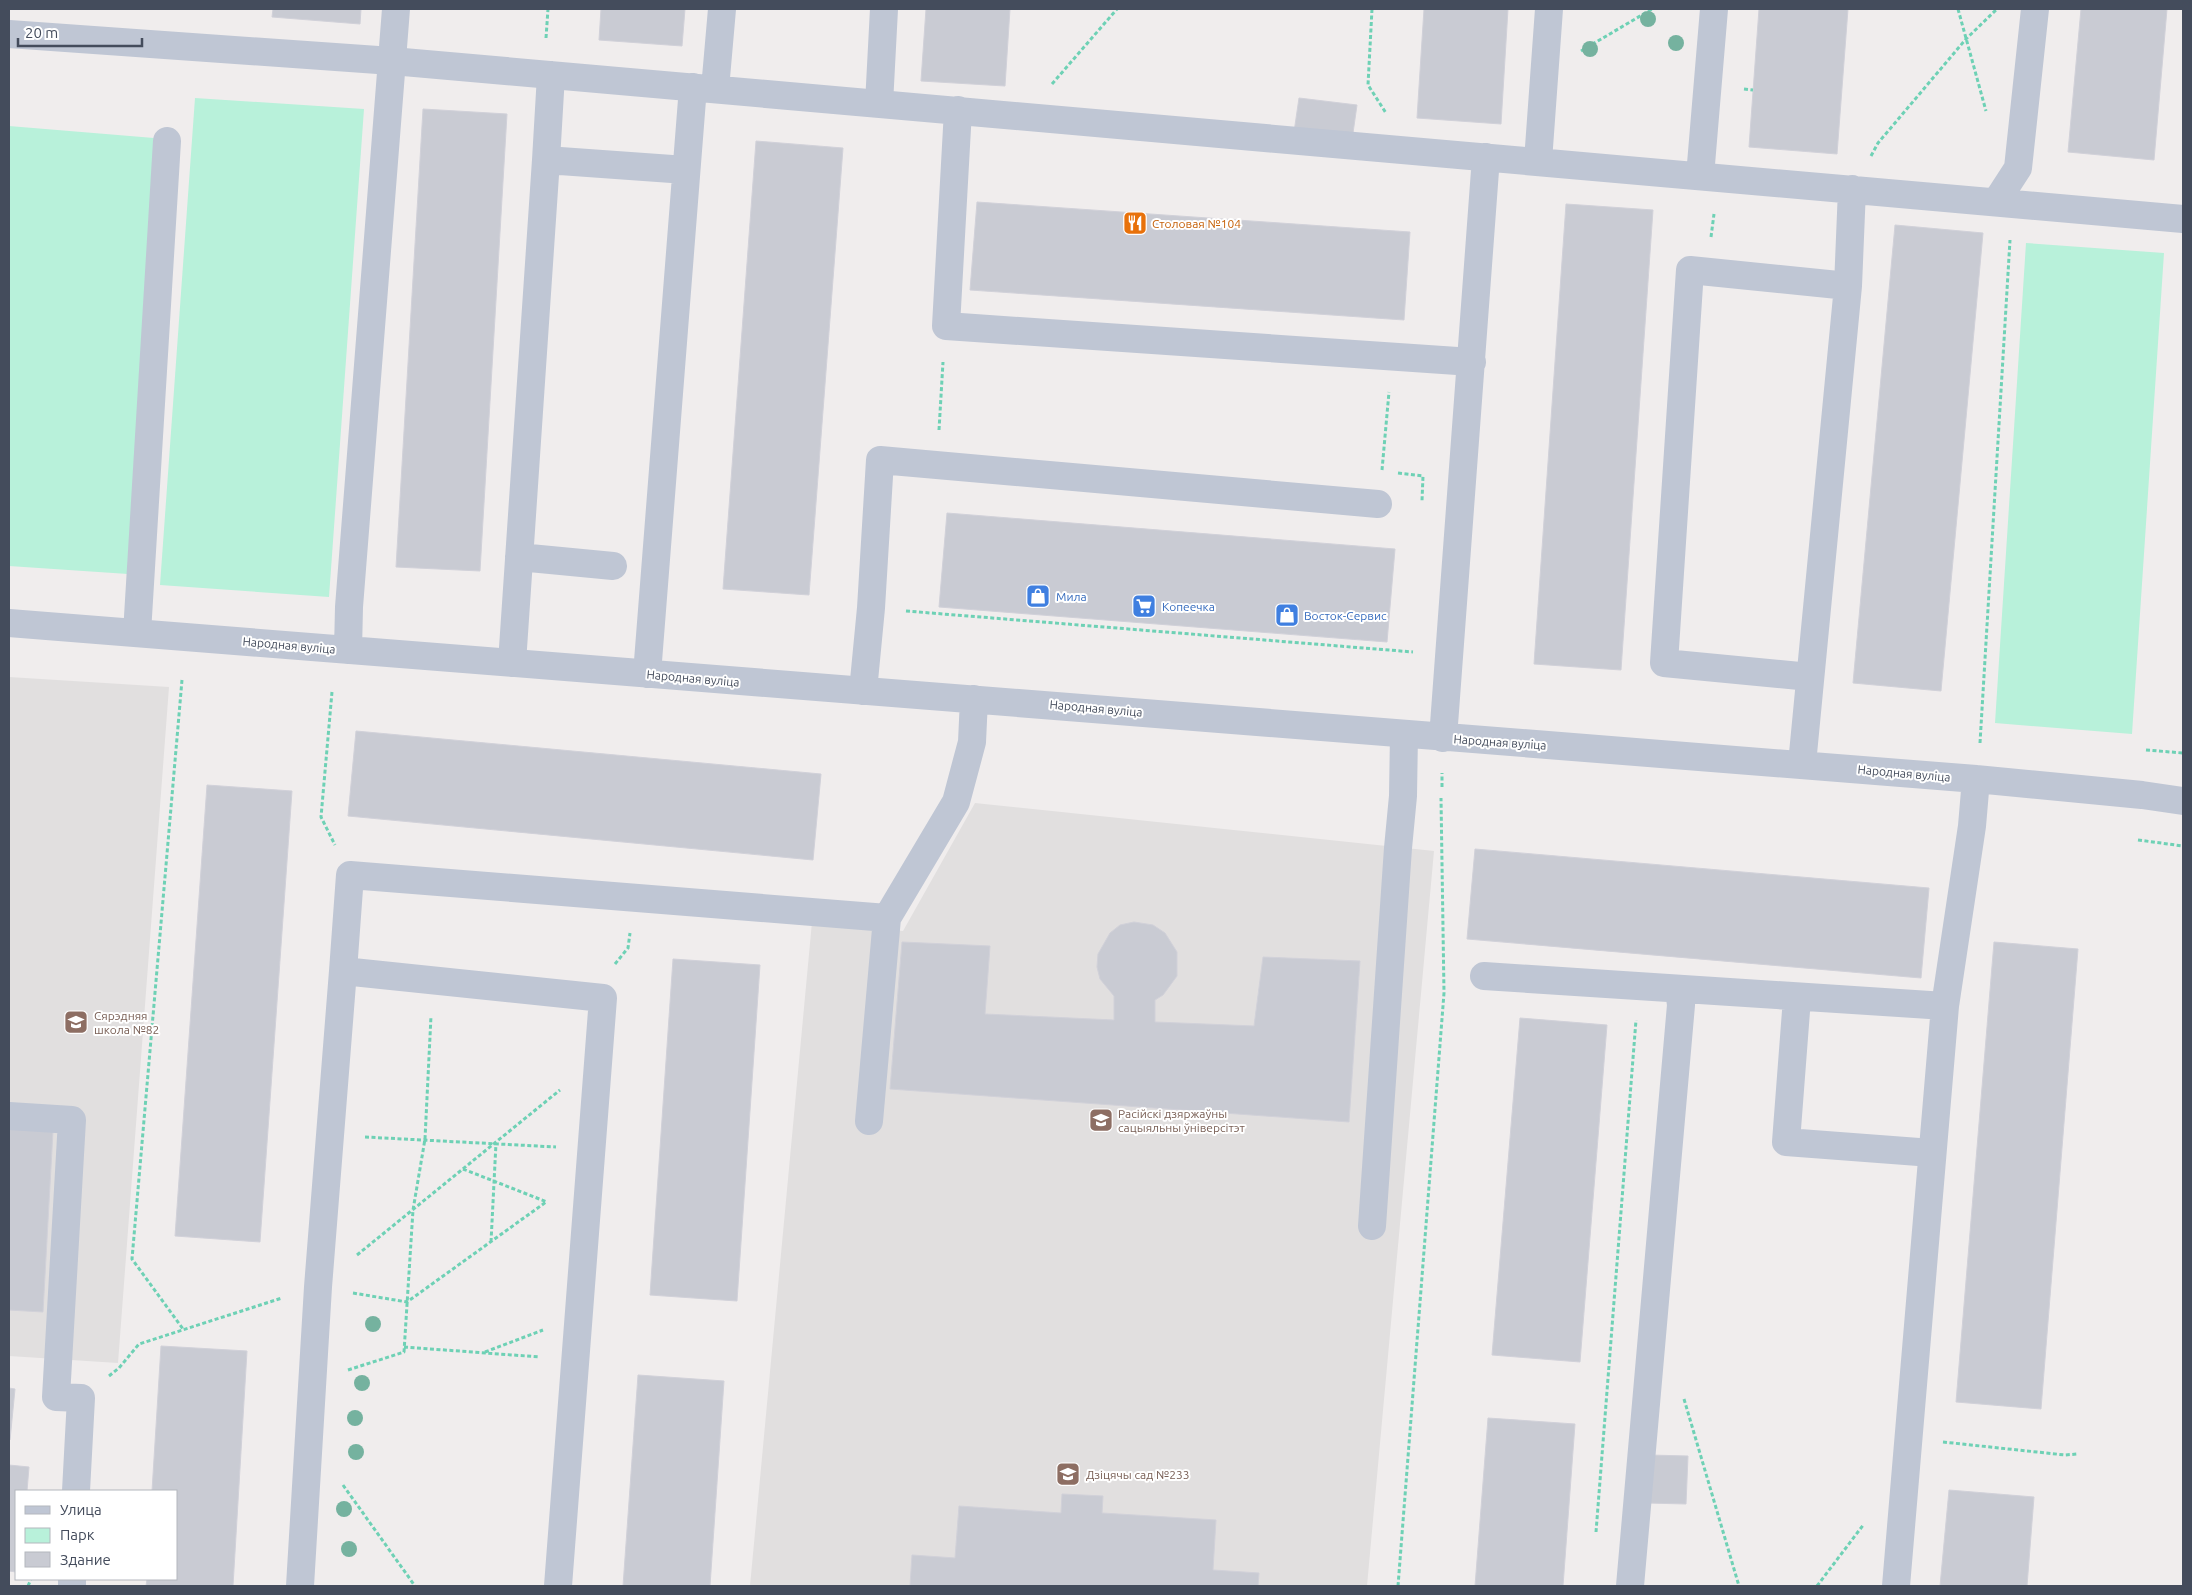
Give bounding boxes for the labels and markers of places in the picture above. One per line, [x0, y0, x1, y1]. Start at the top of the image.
restaurant icon: Столовая №104 [1122, 210, 1148, 236]
place label: Столовая №104 [1152, 217, 1241, 230]
shop icon: Мила [1025, 583, 1051, 609]
place label: Мила [1056, 590, 1087, 603]
supermarket icon: Копеечка [1131, 593, 1157, 619]
place label: Копеечка [1162, 600, 1215, 613]
shop icon: Восток-Сервис [1274, 602, 1300, 628]
place label: Восток-Сервис [1304, 609, 1387, 622]
school or university icon: Сярэдняя школа №82 [63, 1009, 89, 1035]
place label: Сярэдняя школа №82 [94, 1009, 159, 1036]
school or university icon: Расійскі дзяржаўны сацыяльны ўніверсітэт [1088, 1107, 1114, 1133]
place label: Расійскі дзяржаўны сацыяльны ўніверсітэт [1118, 1107, 1246, 1134]
school or university icon: Дзіцячы сад №233 [1055, 1461, 1081, 1487]
place label: Дзіцячы сад №233 [1086, 1468, 1189, 1481]

